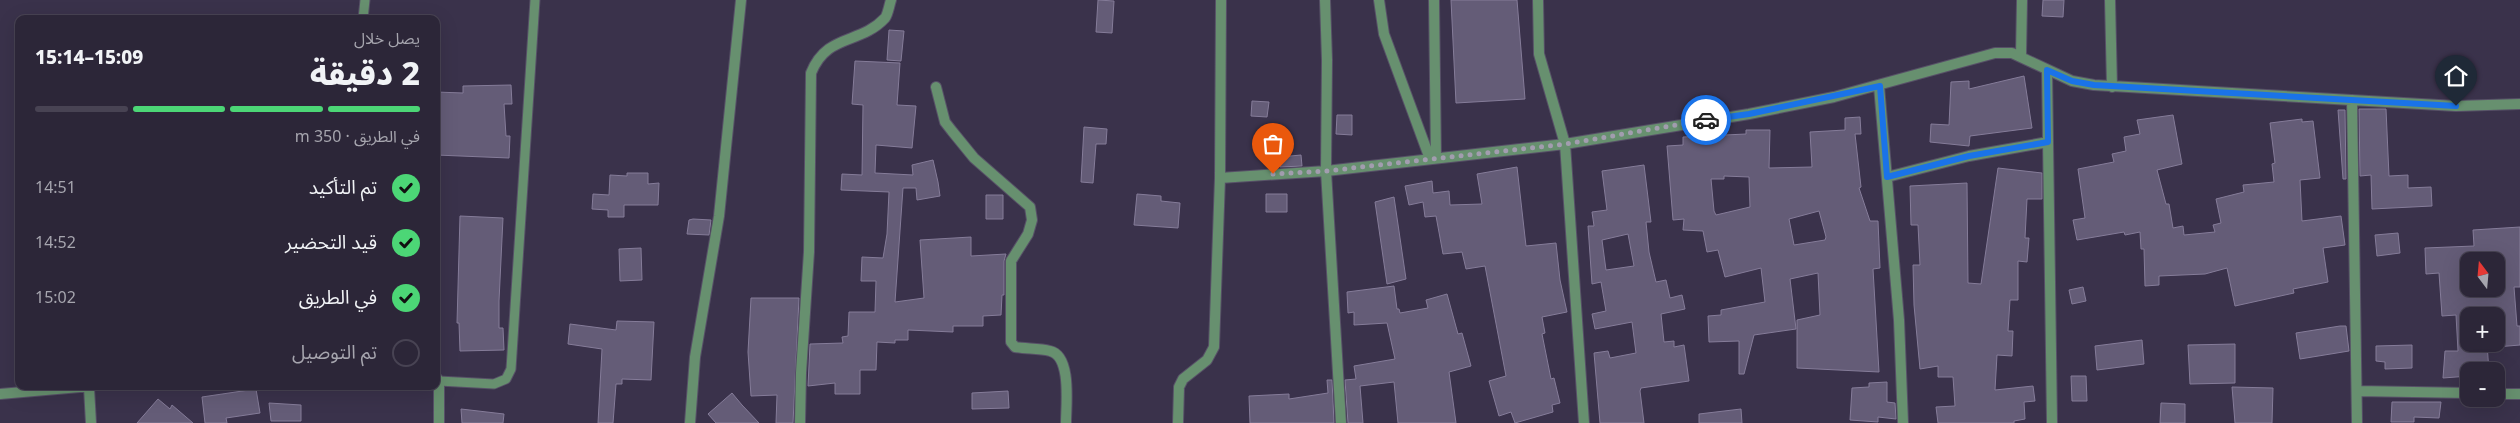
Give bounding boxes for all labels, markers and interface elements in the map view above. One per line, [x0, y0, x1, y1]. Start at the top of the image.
text: يصل خلال [354, 22, 420, 56]
text: 15:09–15:14 [35, 38, 143, 78]
text: 2 دقيقة [310, 41, 420, 109]
pin [2435, 55, 2477, 106]
icon: home [2442, 62, 2470, 90]
courier [1681, 95, 1731, 145]
icon: car [1692, 106, 1720, 134]
text: في الطريق · 350 m [295, 120, 420, 154]
pin [1252, 123, 1294, 174]
icon: bag [1259, 130, 1287, 158]
text: تم التأكيد [309, 168, 377, 208]
text: 14:51 [35, 171, 76, 205]
icon: check [392, 174, 420, 202]
text: قيد التحضير [285, 223, 377, 263]
text: 14:52 [35, 226, 76, 260]
icon: check [392, 229, 420, 257]
north arrow [2460, 252, 2505, 298]
map controls [2460, 252, 2505, 407]
text: في الطريق [299, 278, 377, 318]
text: 15:02 [35, 281, 76, 315]
icon: check [392, 284, 420, 312]
button: + [2460, 307, 2505, 352]
text: تم التوصيل [292, 333, 377, 373]
button: − [2460, 362, 2505, 407]

